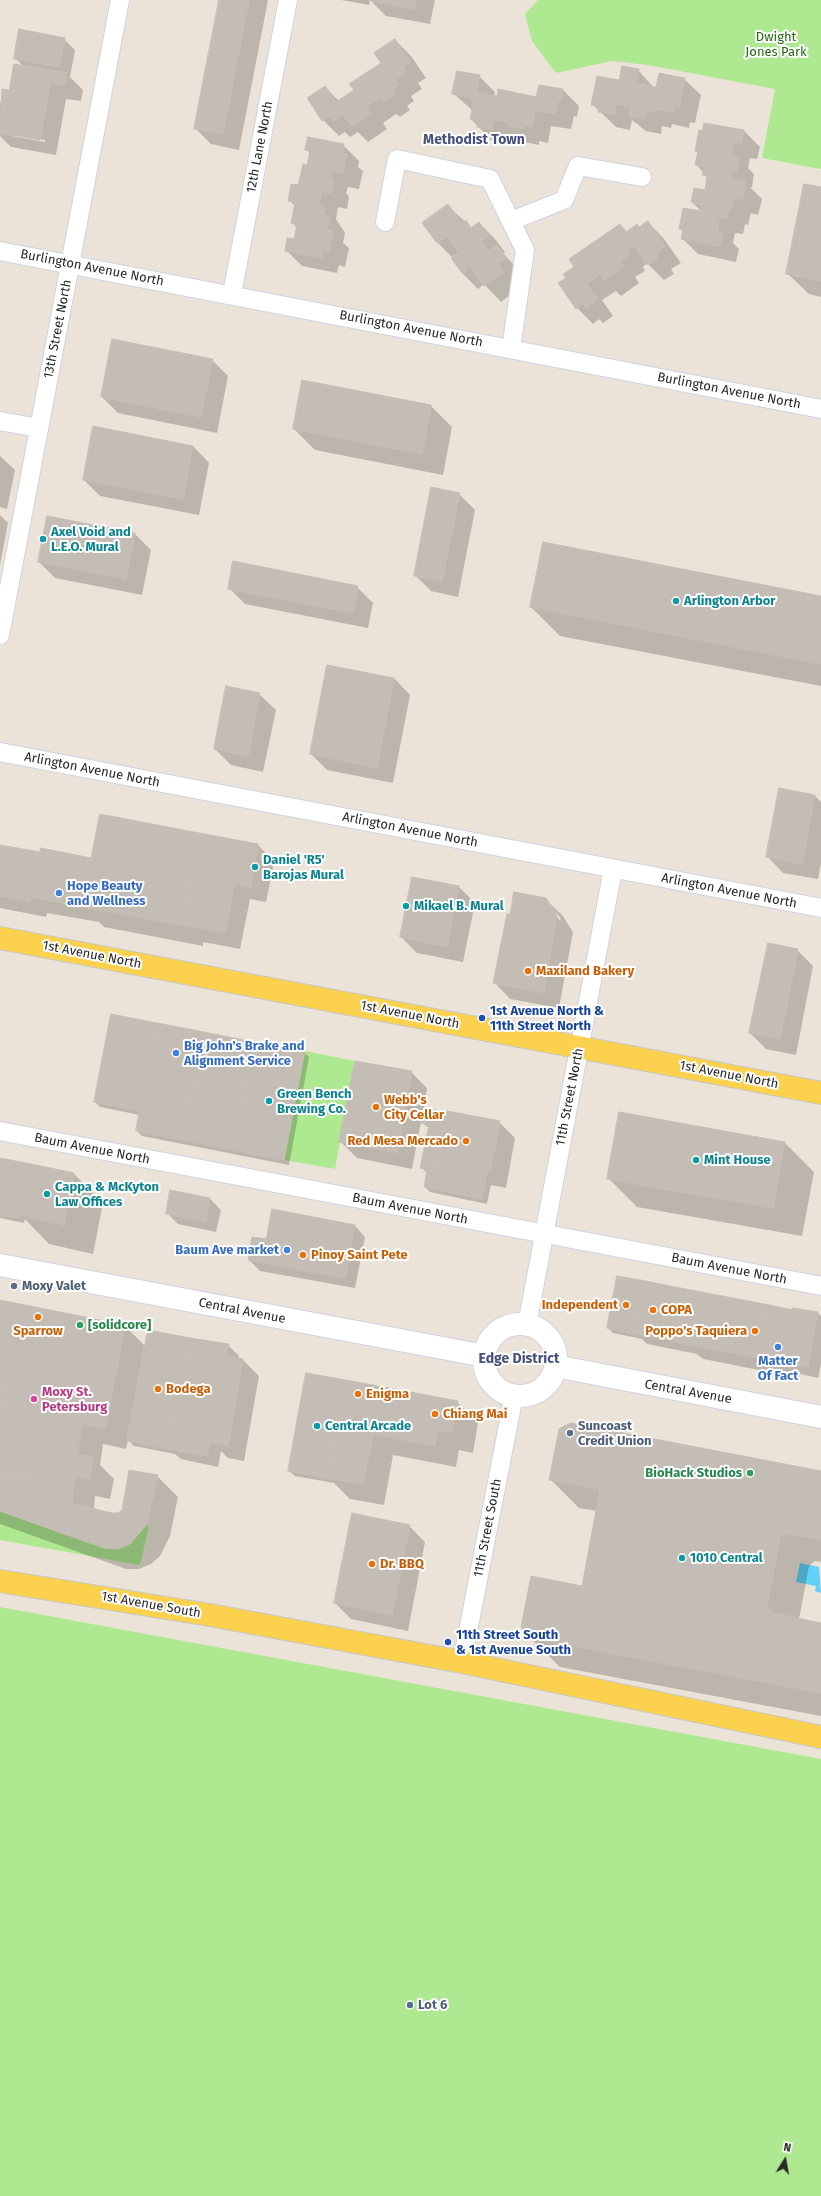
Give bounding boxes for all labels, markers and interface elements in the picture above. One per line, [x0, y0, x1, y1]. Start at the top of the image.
park label: Dwight Jones Park [745, 29, 807, 60]
street label: 12th Lane North [243, 100, 277, 194]
district label: Methodist Town [423, 132, 525, 148]
street label: Burlington Avenue North [19, 246, 165, 290]
street label: 13th Street North [41, 278, 75, 380]
street label: Burlington Avenue North [338, 307, 484, 351]
street label: Burlington Avenue North [656, 369, 802, 413]
place label: Axel Void and L.E.O. Mural [51, 524, 131, 555]
marker: Axel Void and L.E.O. Mural [38, 534, 48, 544]
place label: Arlington Arbor [684, 593, 775, 609]
marker: Arlington Arbor [671, 596, 681, 606]
street label: Arlington Avenue North [23, 749, 161, 791]
street label: Arlington Avenue North [341, 809, 479, 851]
place label: Daniel 'R5' Barojas Mural [263, 852, 344, 883]
marker: Daniel 'R5' Barojas Mural [250, 862, 260, 872]
street label: Arlington Avenue North [660, 870, 798, 912]
place label: Hope Beauty and Wellness [67, 878, 145, 909]
marker: Hope Beauty and Wellness [54, 888, 64, 898]
place label: Mikael B. Mural [414, 898, 504, 914]
marker: Mikael B. Mural [401, 901, 411, 911]
street label: 1st Avenue North [41, 938, 143, 972]
place label: Maxiland Bakery [536, 963, 634, 979]
marker: Maxiland Bakery [523, 966, 533, 976]
street label: 1st Avenue North [359, 998, 461, 1032]
place label: 1st Avenue North & 11th Street North [490, 1003, 604, 1034]
marker: 1st Avenue North & 11th Street North [477, 1013, 487, 1023]
place label: Big John's Brake and Alignment Service [184, 1038, 304, 1069]
street label: 11th Street North [553, 1047, 587, 1147]
marker: Big John's Brake and Alignment Service [171, 1048, 181, 1058]
street label: 1st Avenue North [678, 1058, 780, 1092]
place label: Green Bench Brewing Co. [277, 1086, 352, 1117]
place label: Webb's City Cellar [384, 1092, 444, 1123]
marker: Green Bench Brewing Co. [264, 1096, 274, 1106]
marker: Webb's City Cellar [371, 1102, 381, 1112]
street label: Baum Avenue North [33, 1130, 151, 1168]
place label: Red Mesa Mercado [348, 1133, 458, 1149]
marker: Red Mesa Mercado [461, 1136, 471, 1146]
place label: Mint House [704, 1152, 771, 1168]
marker: Mint House [691, 1155, 701, 1165]
place label: Cappa & McKyton Law Offices [55, 1179, 159, 1210]
marker: Cappa & McKyton Law Offices [42, 1189, 52, 1199]
street label: Baum Avenue North [351, 1190, 469, 1228]
place label: Baum Ave market [175, 1242, 279, 1258]
marker: Baum Ave market [282, 1245, 292, 1255]
place label: Pinoy Saint Pete [311, 1247, 408, 1263]
marker: Pinoy Saint Pete [298, 1250, 308, 1260]
street label: Baum Avenue North [670, 1250, 788, 1288]
place label: Moxy Valet [22, 1278, 86, 1294]
marker: Moxy Valet [9, 1281, 19, 1291]
street label: Central Avenue [197, 1295, 287, 1327]
place label: Independent [542, 1297, 618, 1313]
marker: Independent [621, 1300, 631, 1310]
place label: COPA [661, 1302, 692, 1318]
marker: COPA [648, 1305, 658, 1315]
marker: Sparrow [33, 1312, 43, 1322]
place label: [solidcore] [88, 1317, 151, 1333]
marker: [solidcore] [75, 1320, 85, 1330]
place label: Sparrow [13, 1323, 63, 1339]
place label: Poppo's Taquiera [645, 1323, 747, 1339]
marker: Poppo's Taquiera [750, 1326, 760, 1336]
marker: Matter Of Fact [773, 1342, 783, 1352]
district label: Edge District [479, 1351, 559, 1367]
place label: Matter Of Fact [758, 1353, 798, 1384]
street label: Central Avenue [643, 1377, 733, 1407]
place label: Bodega [166, 1381, 211, 1397]
place label: Moxy St. Petersburg [42, 1384, 107, 1415]
marker: Bodega [153, 1384, 163, 1394]
place label: Enigma [366, 1386, 409, 1402]
marker: Enigma [353, 1389, 363, 1399]
marker: Moxy St. Petersburg [29, 1394, 39, 1404]
place label: Chiang Mai [443, 1406, 507, 1422]
marker: Chiang Mai [430, 1409, 440, 1419]
place label: Central Arcade [325, 1418, 411, 1434]
place label: Suncoast Credit Union [578, 1418, 652, 1449]
marker: Central Arcade [312, 1421, 322, 1431]
marker: Suncoast Credit Union [565, 1428, 575, 1438]
place label: BioHack Studios [645, 1465, 742, 1481]
marker: BioHack Studios [745, 1468, 755, 1478]
street label: 11th Street South [471, 1477, 505, 1579]
place label: 1010 Central [690, 1550, 763, 1566]
marker: 1010 Central [677, 1553, 687, 1563]
place label: Dr. BBQ [380, 1556, 424, 1572]
marker: Dr. BBQ [367, 1559, 377, 1569]
street label: 1st Avenue South [100, 1589, 202, 1621]
place label: 11th Street South & 1st Avenue South [456, 1627, 571, 1658]
marker: 11th Street South & 1st Avenue South [443, 1637, 453, 1647]
place label: Lot 6 [418, 1997, 447, 2013]
marker: Lot 6 [405, 2000, 415, 2010]
north arrow [765, 2140, 805, 2180]
text: N [783, 2141, 792, 2155]

